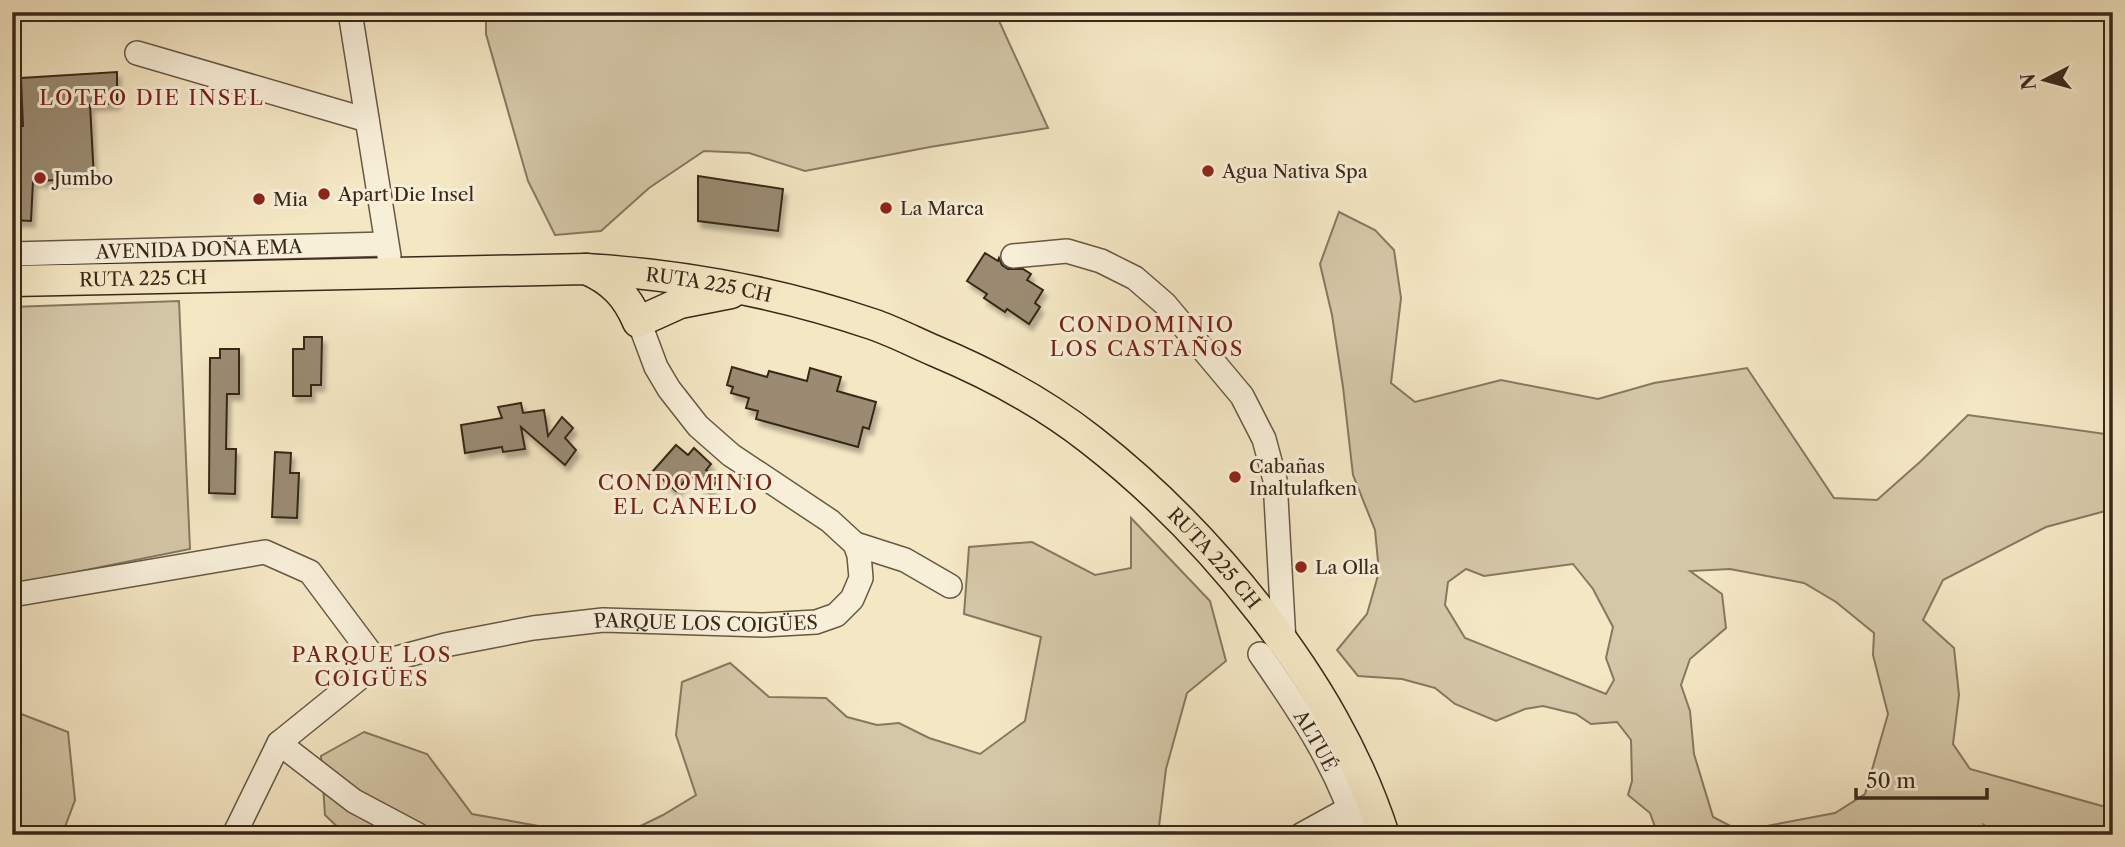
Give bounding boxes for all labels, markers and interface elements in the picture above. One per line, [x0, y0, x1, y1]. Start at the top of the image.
north arrow [2010, 46, 2080, 116]
text: N [2016, 72, 2041, 91]
district label: LOTEO DIE INSEL [39, 85, 265, 110]
place label: Agua Nativa Spa [1221, 160, 1368, 183]
marker: Agua Nativa Spa [1200, 163, 1216, 179]
place label: Jumbo [51, 167, 113, 190]
marker: Jumbo [32, 170, 48, 186]
place label: Apart Die Insel [337, 183, 474, 206]
marker: Apart Die Insel [316, 186, 332, 202]
place label: Mia [273, 188, 308, 211]
marker: Mia [251, 191, 267, 207]
place label: La Marca [900, 197, 984, 220]
marker: La Marca [878, 200, 894, 216]
street label: AVENIDA DOÑA EMA [94, 235, 304, 264]
street label: RUTA 225 CH [644, 263, 774, 307]
street label: RUTA 225 CH [79, 266, 207, 292]
district label: CONDOMINIO LOS CASTAÑOS [1050, 312, 1244, 361]
place label: Cabañas Inaltulafken [1249, 455, 1357, 500]
marker: Cabañas Inaltulafken [1227, 469, 1243, 485]
district label: CONDOMINIO EL CANELO [598, 470, 774, 519]
street label: RUTA 225 CH [1163, 503, 1265, 614]
place label: La Olla [1315, 556, 1379, 579]
marker: La Olla [1293, 559, 1309, 575]
street label: PARQUE LOS COIGÜES [593, 609, 819, 637]
district label: PARQUE LOS COIGÜES [292, 642, 452, 691]
street label: ALTUÉ [1288, 705, 1342, 775]
scale bar [1856, 756, 1987, 800]
text: 50 m [1866, 768, 1916, 793]

